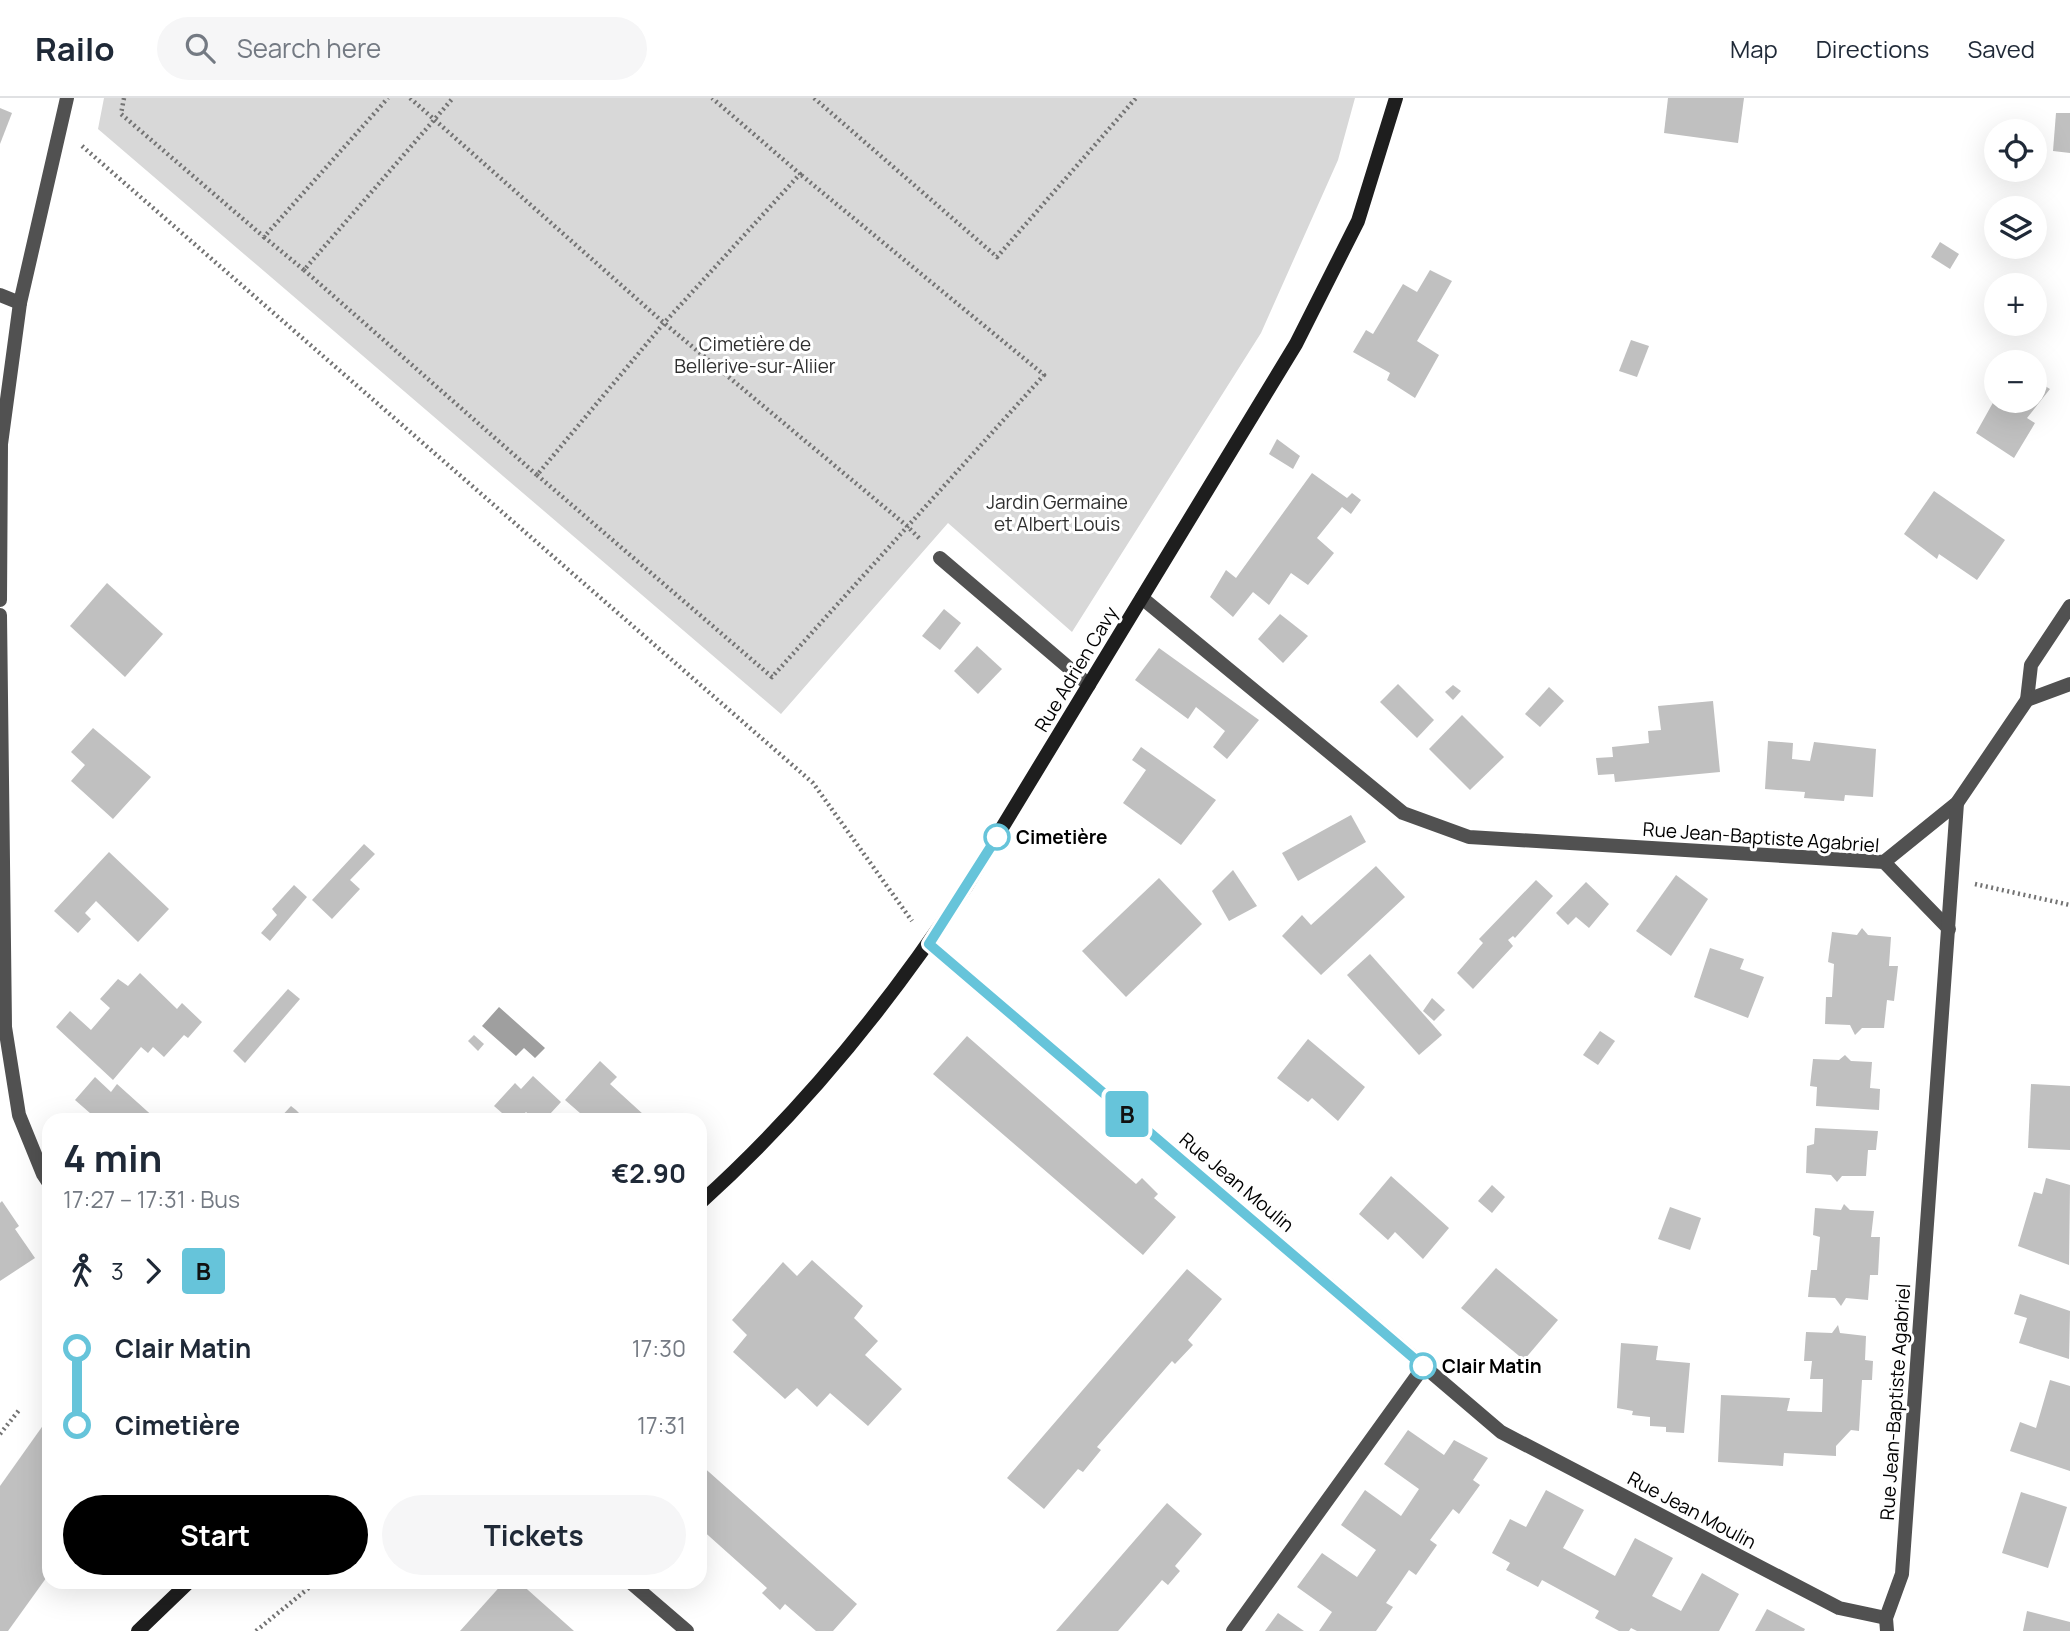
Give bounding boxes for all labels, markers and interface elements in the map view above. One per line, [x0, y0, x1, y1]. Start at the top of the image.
search box [157, 17, 647, 80]
text: Railo [35, 26, 115, 71]
icon: search [181, 29, 219, 67]
text: Search here [237, 30, 381, 66]
text: Map [1730, 32, 1778, 65]
text: Directions [1816, 32, 1929, 65]
text: Saved [1967, 32, 2035, 65]
map controls [1984, 119, 2047, 413]
button: locate [1984, 119, 2047, 182]
button: layers [1984, 196, 2047, 259]
button: + [1984, 273, 2047, 336]
park label: Cimetière de Bellerive-sur-Aliier [674, 331, 836, 379]
button: − [1984, 350, 2047, 413]
park label: Jardin Germaine et Albert Louis [986, 489, 1128, 537]
street label: Rue Adrien Cavy [1028, 601, 1124, 737]
street label: Rue Jean-Baptiste Agabriel [1642, 816, 1880, 858]
marker: Cimetière [984, 824, 1010, 850]
place label: Cimetière [1016, 824, 1108, 850]
line badge: B [1104, 1091, 1150, 1137]
text: B [1119, 1097, 1135, 1130]
street label: Rue Jean Moulin [1174, 1126, 1300, 1238]
text: 4 min [63, 1131, 162, 1183]
text: €2.90 [612, 1155, 686, 1191]
text: 17:27 – 17:31 · Bus [63, 1183, 240, 1215]
icon: walk [63, 1252, 101, 1290]
icon: forward [134, 1252, 172, 1290]
text: B [196, 1254, 211, 1287]
text: 3 [111, 1255, 124, 1287]
street label: Rue Jean-Baptiste Agabriel [1874, 1283, 1916, 1521]
text: Clair Matin [115, 1330, 251, 1366]
text: 17:30 [632, 1332, 686, 1364]
marker: Clair Matin [1410, 1353, 1436, 1379]
place label: Clair Matin [1442, 1353, 1542, 1379]
text: Cimetière [115, 1407, 240, 1443]
text: 17:31 [637, 1409, 686, 1441]
street label: Rue Jean Moulin [1623, 1465, 1761, 1555]
button: Start [63, 1495, 368, 1575]
button: Tickets [382, 1495, 686, 1575]

